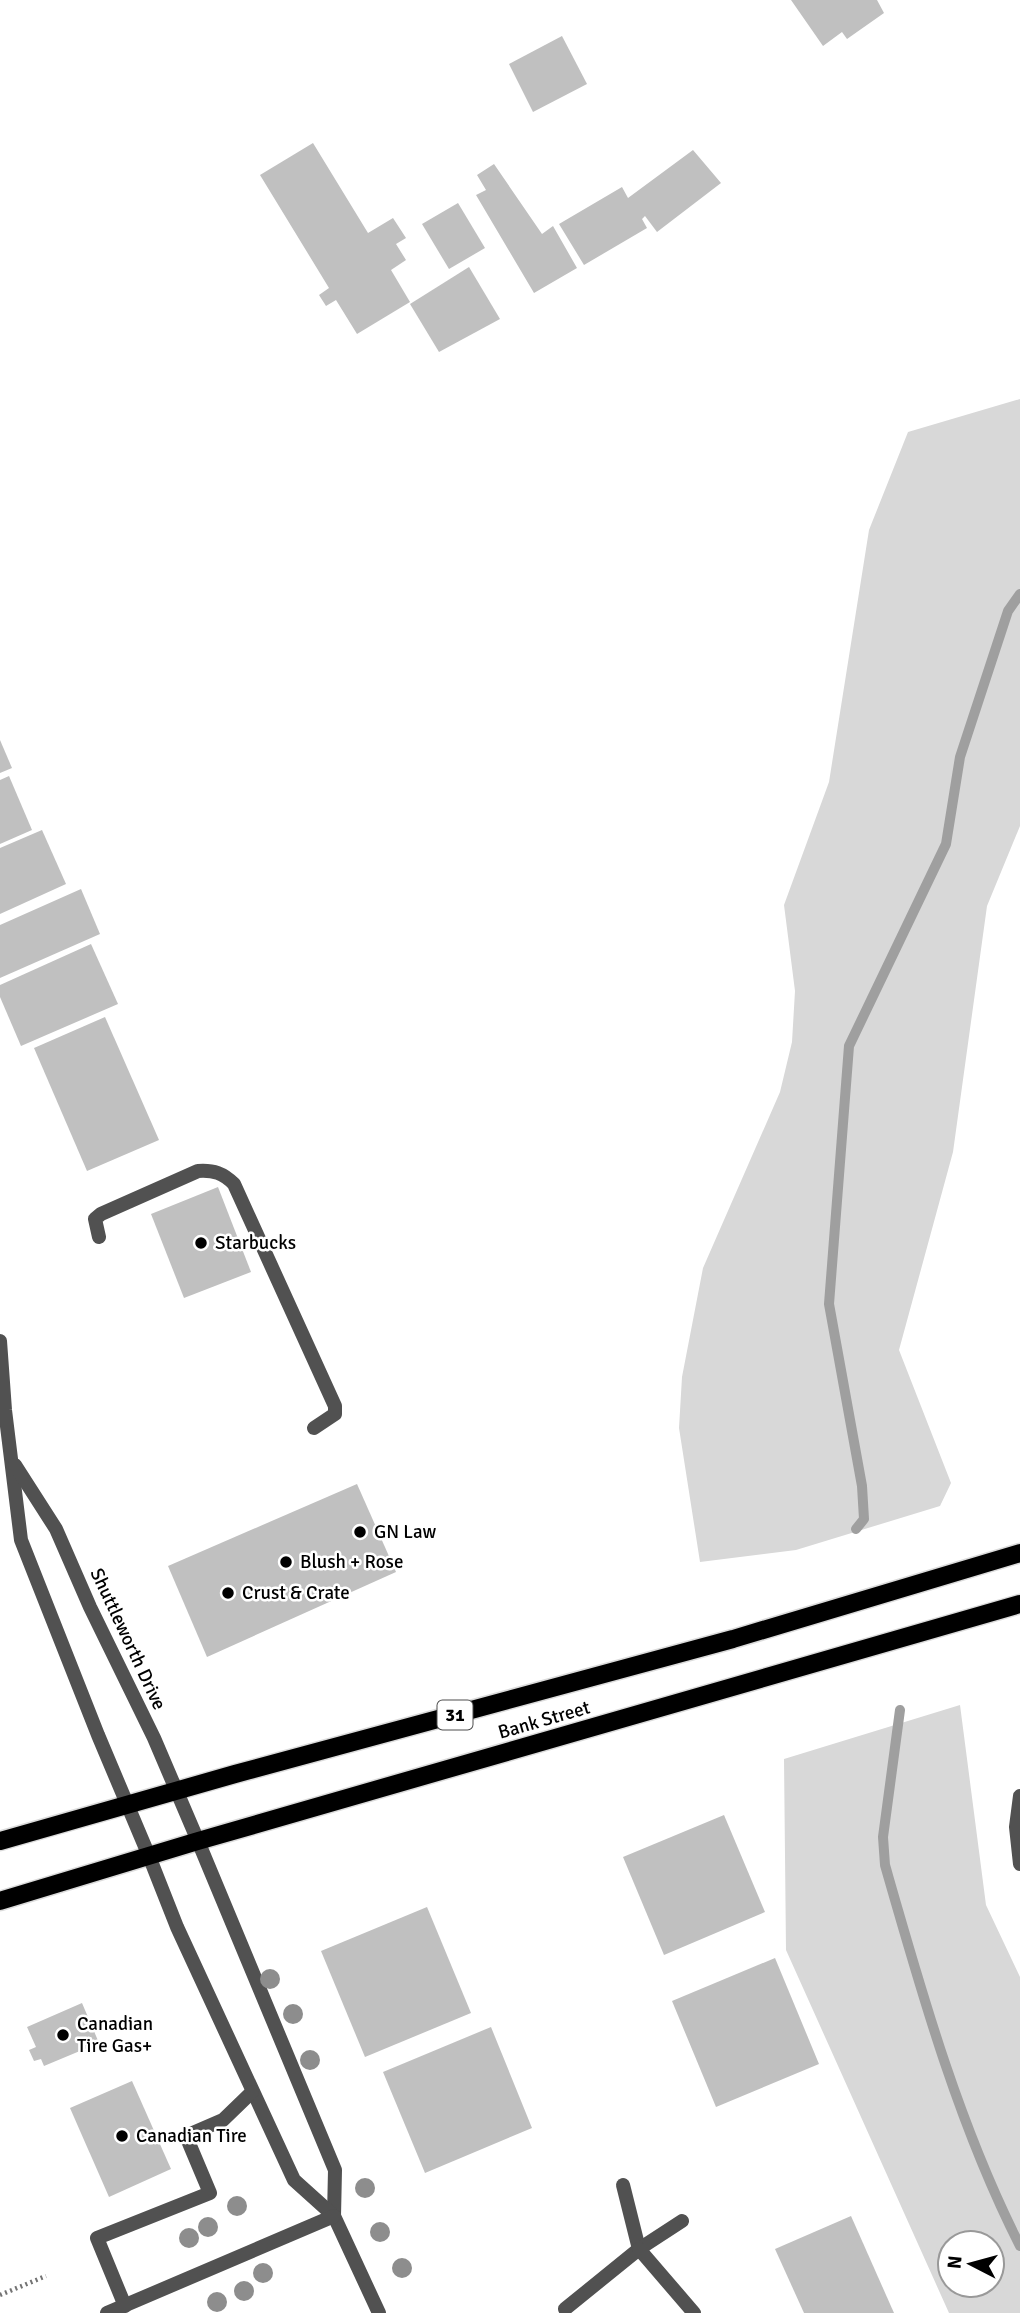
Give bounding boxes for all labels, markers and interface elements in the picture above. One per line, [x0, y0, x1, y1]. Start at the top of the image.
place label: Starbucks [215, 1231, 296, 1255]
marker: Starbucks [193, 1235, 209, 1251]
place label: GN Law [374, 1520, 436, 1544]
marker: GN Law [352, 1524, 368, 1540]
place label: Blush + Rose [300, 1550, 403, 1574]
marker: Blush + Rose [278, 1554, 294, 1570]
street label: Shuttleworth Drive [85, 1564, 171, 1714]
place label: Crust & Crate [242, 1581, 350, 1605]
marker: Crust & Crate [220, 1585, 236, 1601]
street label: Bank Street [495, 1695, 593, 1745]
road number: 31 [438, 1700, 472, 1730]
place label: Canadian Tire Gas+ [77, 2012, 153, 2058]
marker: Canadian Tire Gas+ [55, 2027, 71, 2043]
place label: Canadian Tire [136, 2124, 247, 2148]
marker: Canadian Tire [114, 2128, 130, 2144]
north arrow [936, 2229, 1006, 2299]
text: N [942, 2255, 968, 2270]

